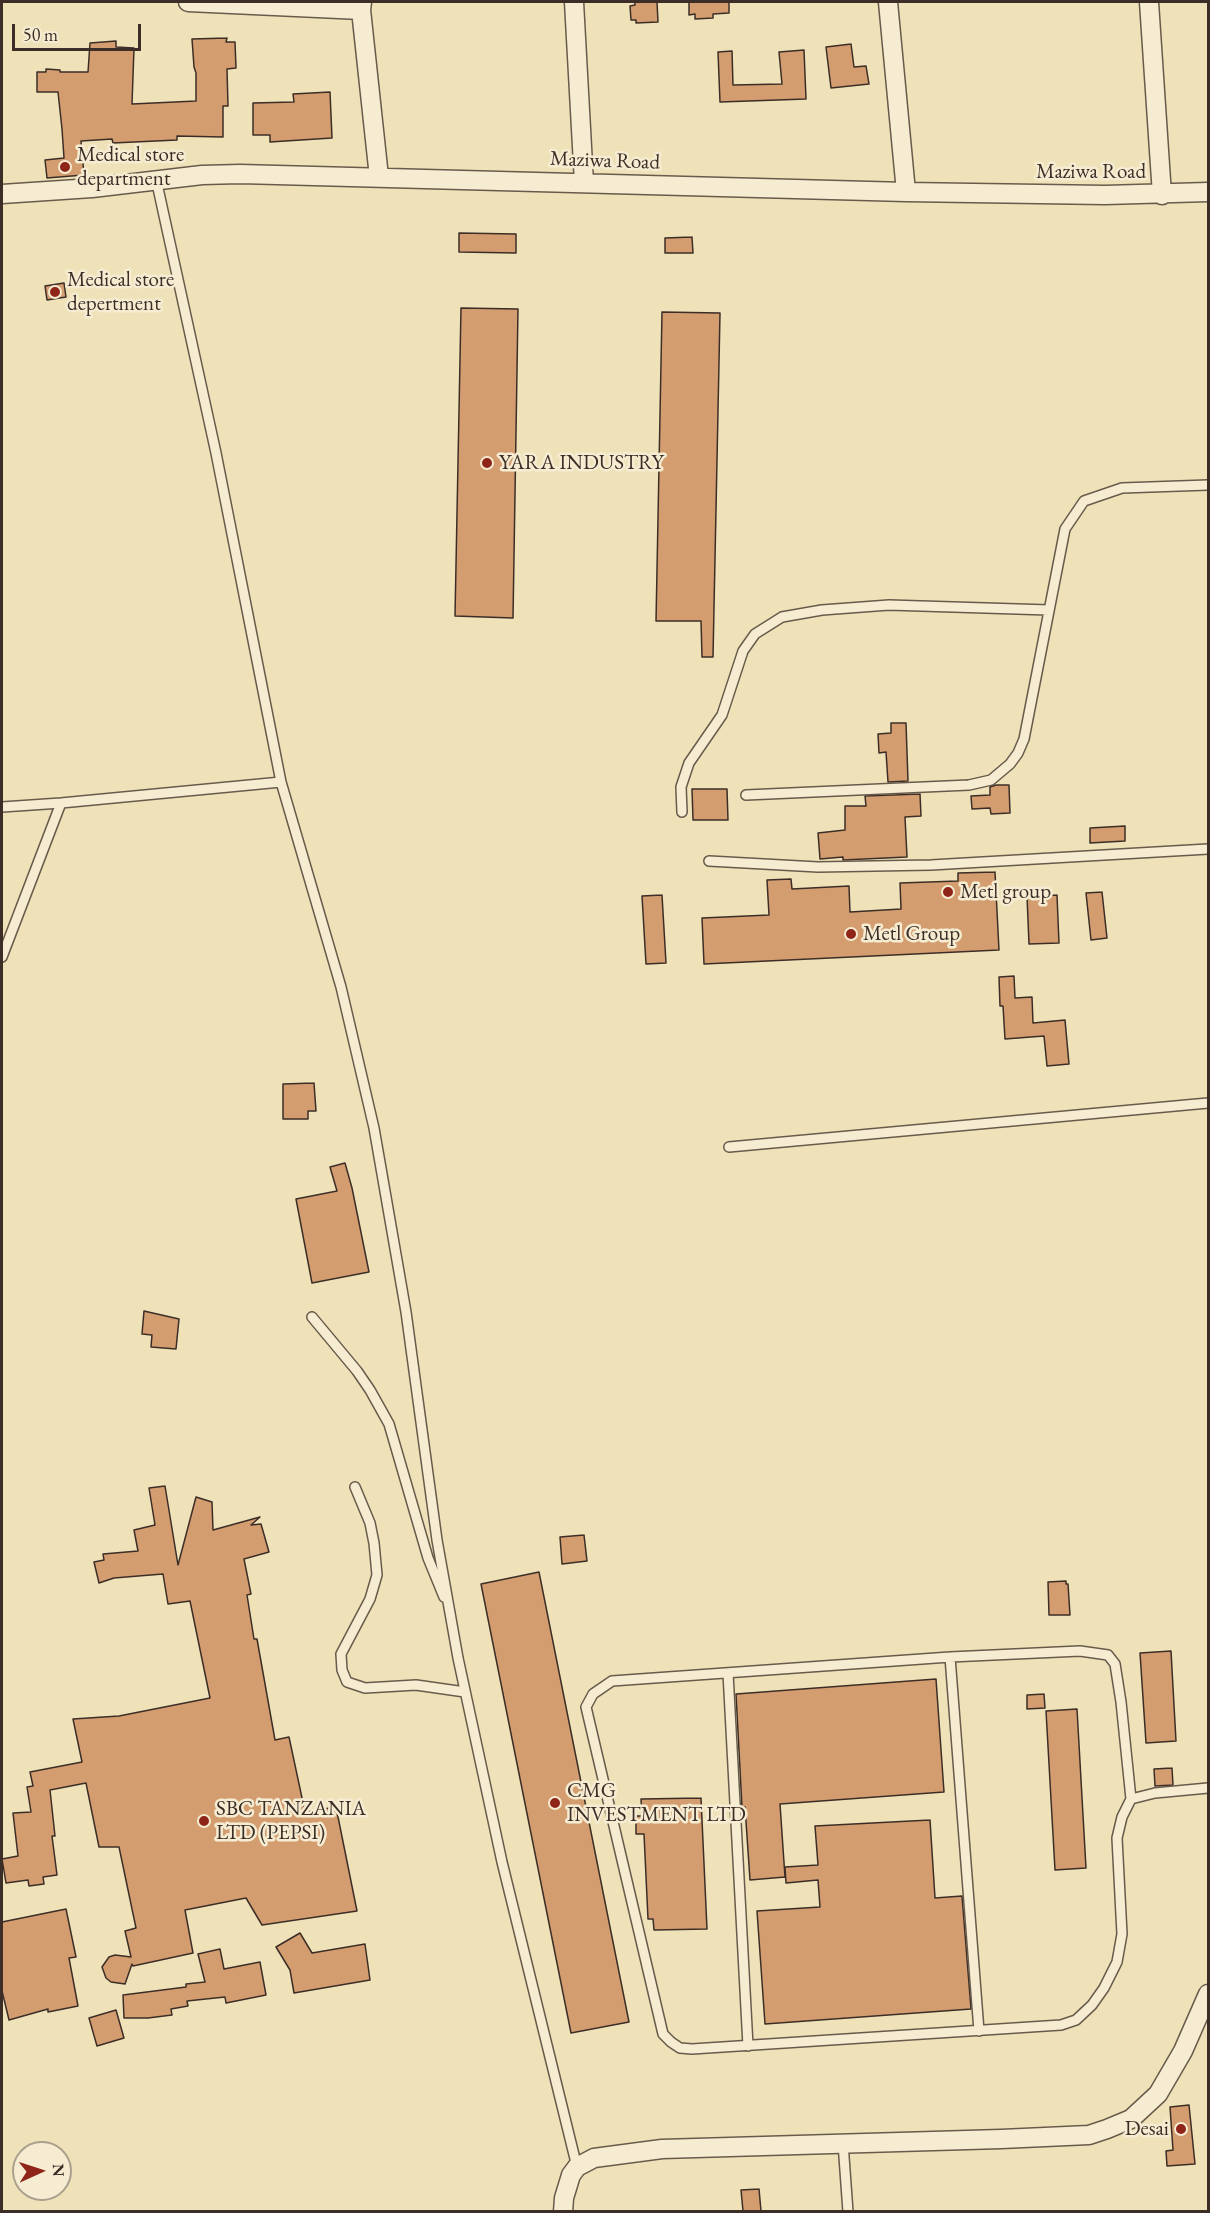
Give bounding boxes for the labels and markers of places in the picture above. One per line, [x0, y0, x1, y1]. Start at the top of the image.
place label: Medical store department [77, 142, 184, 192]
marker: Medical store department [58, 160, 72, 174]
place label: Medical store depertment [67, 267, 174, 317]
marker: Medical store depertment [48, 285, 62, 299]
place label: YARA INDUSTRY [499, 450, 664, 476]
marker: YARA INDUSTRY [480, 456, 494, 470]
place label: Metl group [960, 879, 1051, 905]
marker: Metl group [941, 885, 955, 899]
place label: Metl Group [863, 921, 960, 947]
marker: Metl Group [844, 927, 858, 941]
place label: CMG INVESTMENT LTD [567, 1778, 746, 1828]
place label: SBC TANZANIA LTD (PEPSI) [216, 1796, 366, 1846]
marker: CMG INVESTMENT LTD [548, 1796, 562, 1810]
marker: SBC TANZANIA LTD (PEPSI) [197, 1814, 211, 1828]
place label: Desai [1125, 2116, 1169, 2142]
marker: Desai [1174, 2122, 1188, 2136]

